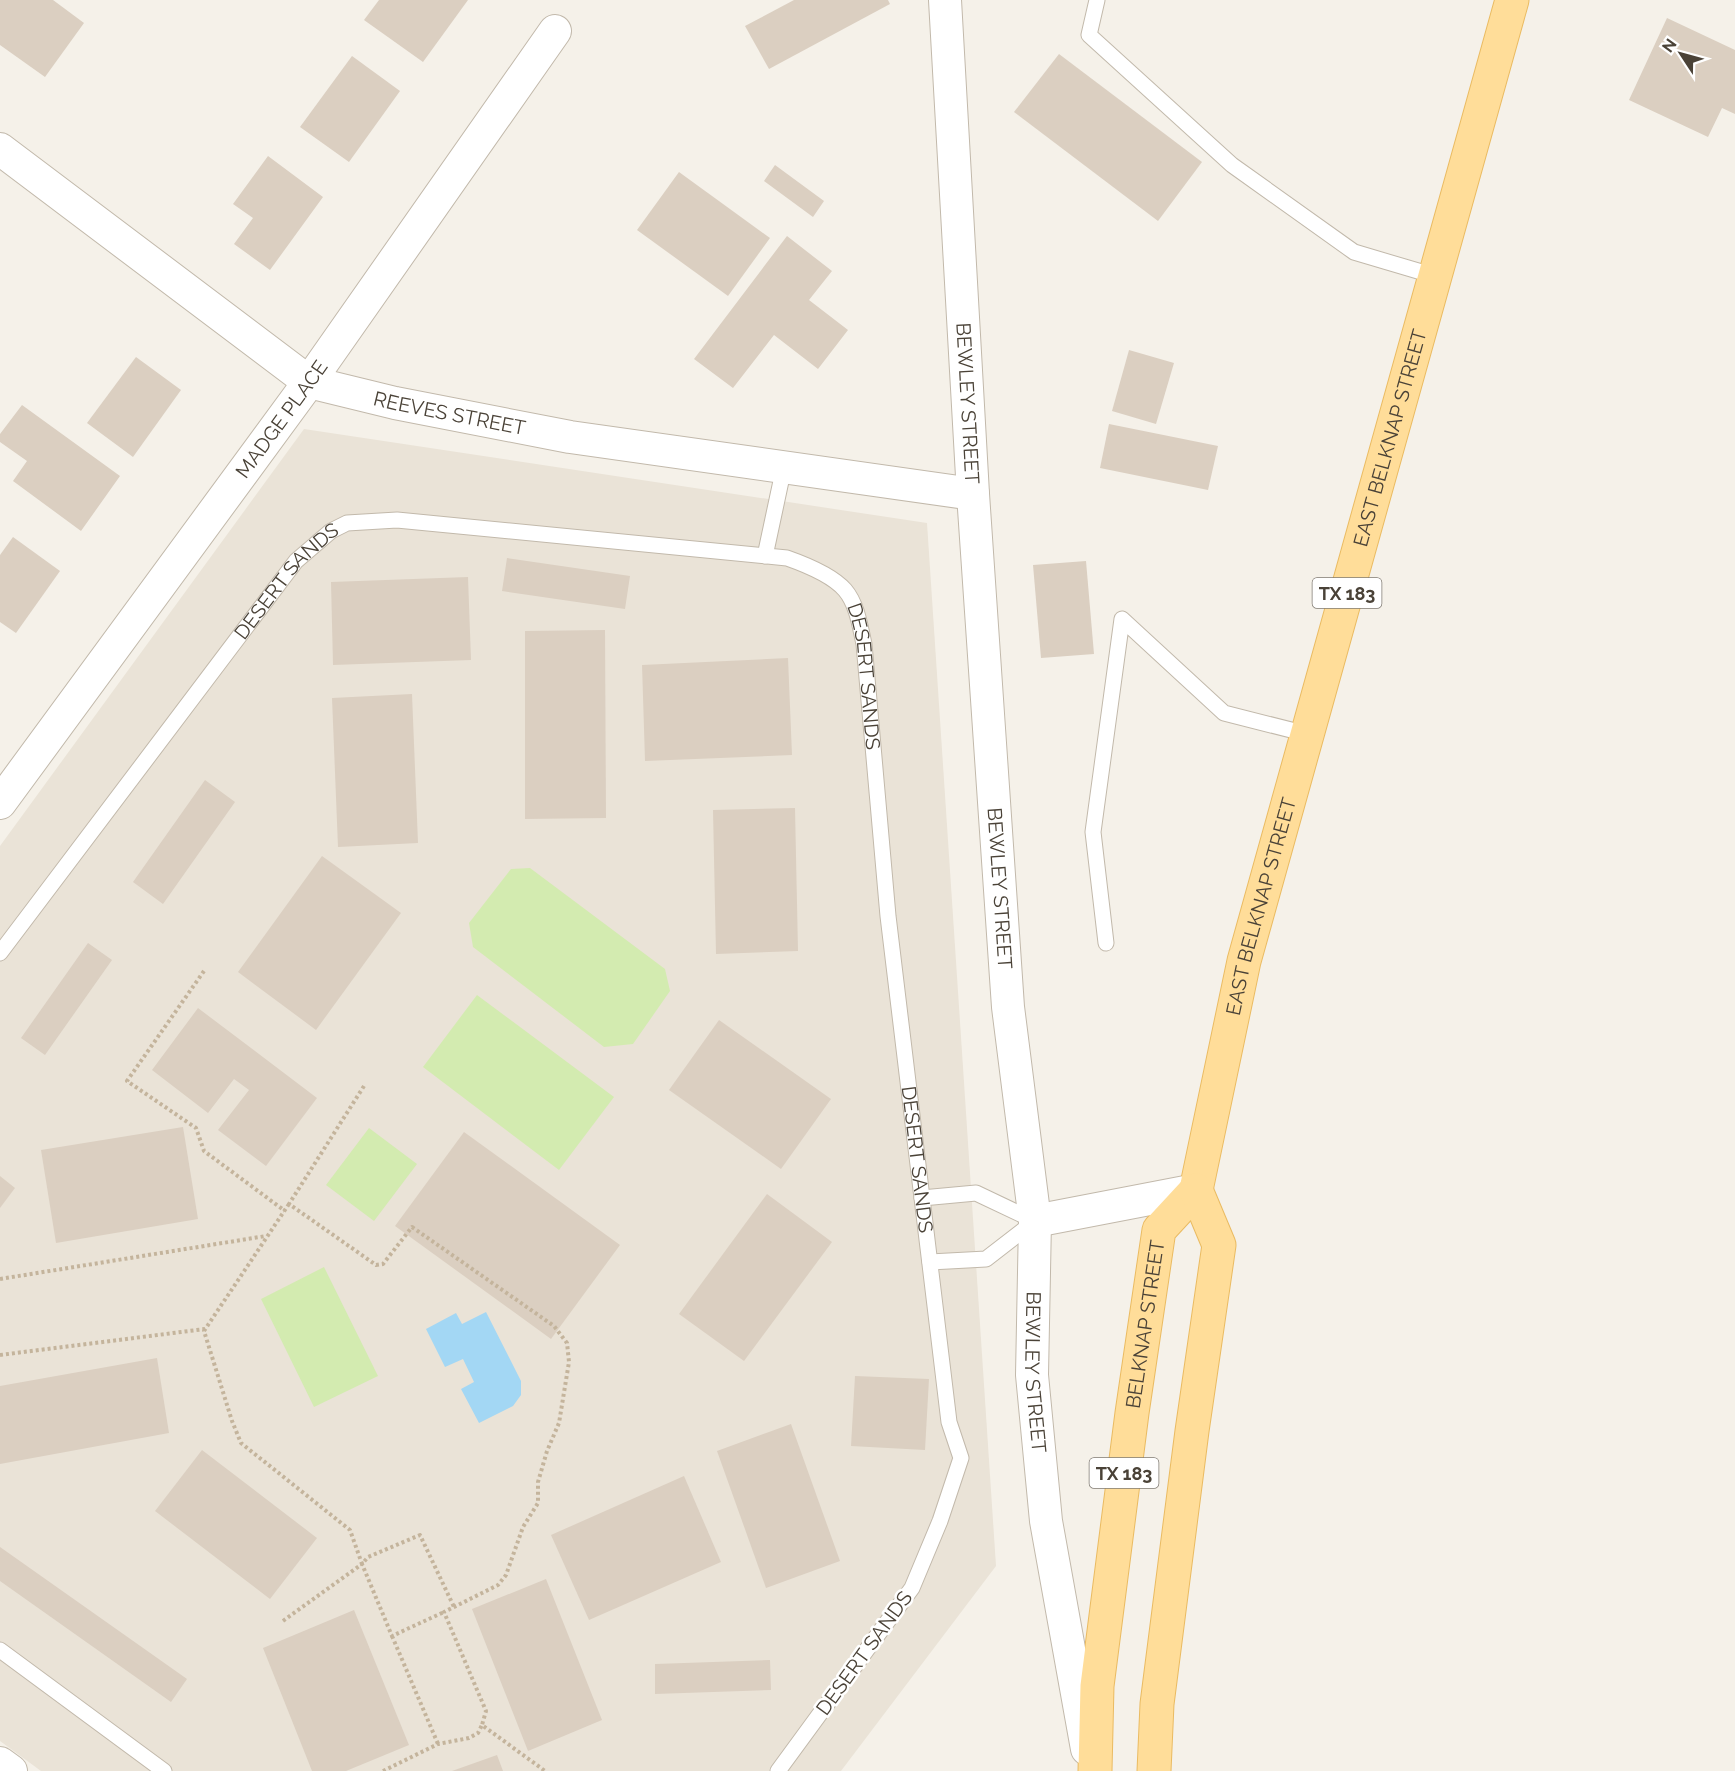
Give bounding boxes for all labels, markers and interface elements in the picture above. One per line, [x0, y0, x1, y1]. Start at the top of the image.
north arrow [1651, 24, 1711, 84]
text: N [1658, 35, 1681, 56]
street label: BEWLEY STREET [951, 322, 984, 485]
street label: EAST BELKNAP STREET [1348, 327, 1432, 549]
street label: MADGE PLACE [231, 356, 332, 483]
street label: REEVES STREET [371, 386, 527, 440]
street label: DESERT SANDS [229, 517, 342, 644]
road number: TX 183 [1312, 578, 1382, 608]
street label: DESERT SANDS [842, 600, 885, 751]
street label: EAST BELKNAP STREET [1221, 795, 1301, 1017]
street label: BEWLEY STREET [982, 807, 1017, 970]
street label: DESERT SANDS [897, 1085, 938, 1234]
street label: BELKNAP STREET [1121, 1238, 1169, 1410]
street label: BEWLEY STREET [1020, 1291, 1051, 1454]
road number: TX 183 [1090, 1458, 1158, 1488]
street label: DESERT SANDS [811, 1586, 917, 1720]

